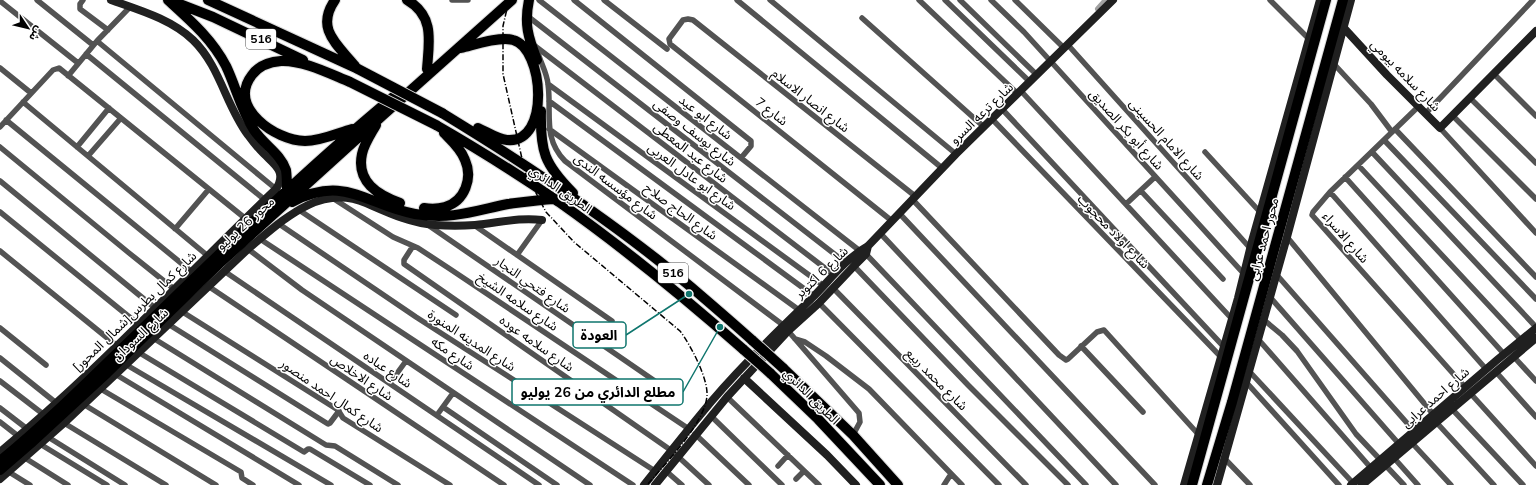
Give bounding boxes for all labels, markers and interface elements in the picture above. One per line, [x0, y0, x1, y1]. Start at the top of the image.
north arrow [8, 8, 48, 48]
text: ش [25, 23, 46, 44]
road number: 516 [246, 29, 276, 49]
street label: شارع سلامه بيومي [1365, 36, 1444, 116]
street label: شارع انصار الاسلام [767, 65, 853, 138]
street label: شارع ترعه السرو [946, 79, 1018, 149]
street label: شارع أبو بكر الصديق [1084, 85, 1168, 175]
street label: شارع ابو عيد [674, 91, 736, 145]
street label: شارع 7 [751, 93, 791, 131]
street label: شارع يوسف وصفى [649, 95, 739, 171]
street label: شارع الامام الحسينى [1124, 95, 1208, 185]
street label: شارع عبد المعطى [649, 118, 731, 188]
street label: شارع ابو عادل العربى [643, 139, 739, 216]
street label: شارع مؤسسه الندى [569, 149, 661, 225]
street label: الطريق الدائري [525, 161, 596, 219]
street label: شارع الحاج صلاح [639, 179, 721, 245]
street label: شارع اولاد محجوب [1072, 191, 1153, 274]
street label: محور 26 يوليو [213, 193, 279, 255]
street label: محور احمد عرابى [1244, 196, 1284, 283]
street label: شارع الاسراء [1317, 208, 1373, 268]
street label: شارع 6 اكتوبر [790, 243, 853, 304]
street label: شارع كمال بطرس[شمال المحور] [69, 248, 201, 377]
street label: شارع فتحي النجار [490, 252, 574, 318]
road number: 516 [658, 263, 688, 283]
street label: شارع سلامه الشيخ [473, 268, 561, 336]
street label: شارع السودان [109, 304, 173, 366]
street label: شارع المدينه المنورة [423, 306, 519, 377]
street label: شارع سلامه عوده [495, 311, 577, 377]
callout: العودة [573, 322, 626, 348]
text: العودة [581, 326, 618, 345]
street label: شارع مكه [427, 333, 478, 376]
street label: شارع محمد ربيع [901, 345, 971, 415]
street label: شارع عباده [359, 347, 415, 393]
street label: شارع الاخلاص [326, 350, 396, 406]
street label: شارع كمال احمد منصور [275, 354, 387, 438]
street label: شارع احمد عرابى [1398, 363, 1474, 433]
street label: الطريق الدائري [778, 364, 844, 430]
callout: مطلع الدائري من 26 يوليو [512, 379, 683, 405]
text: مطلع الدائري من 26 يوليو [521, 383, 675, 403]

